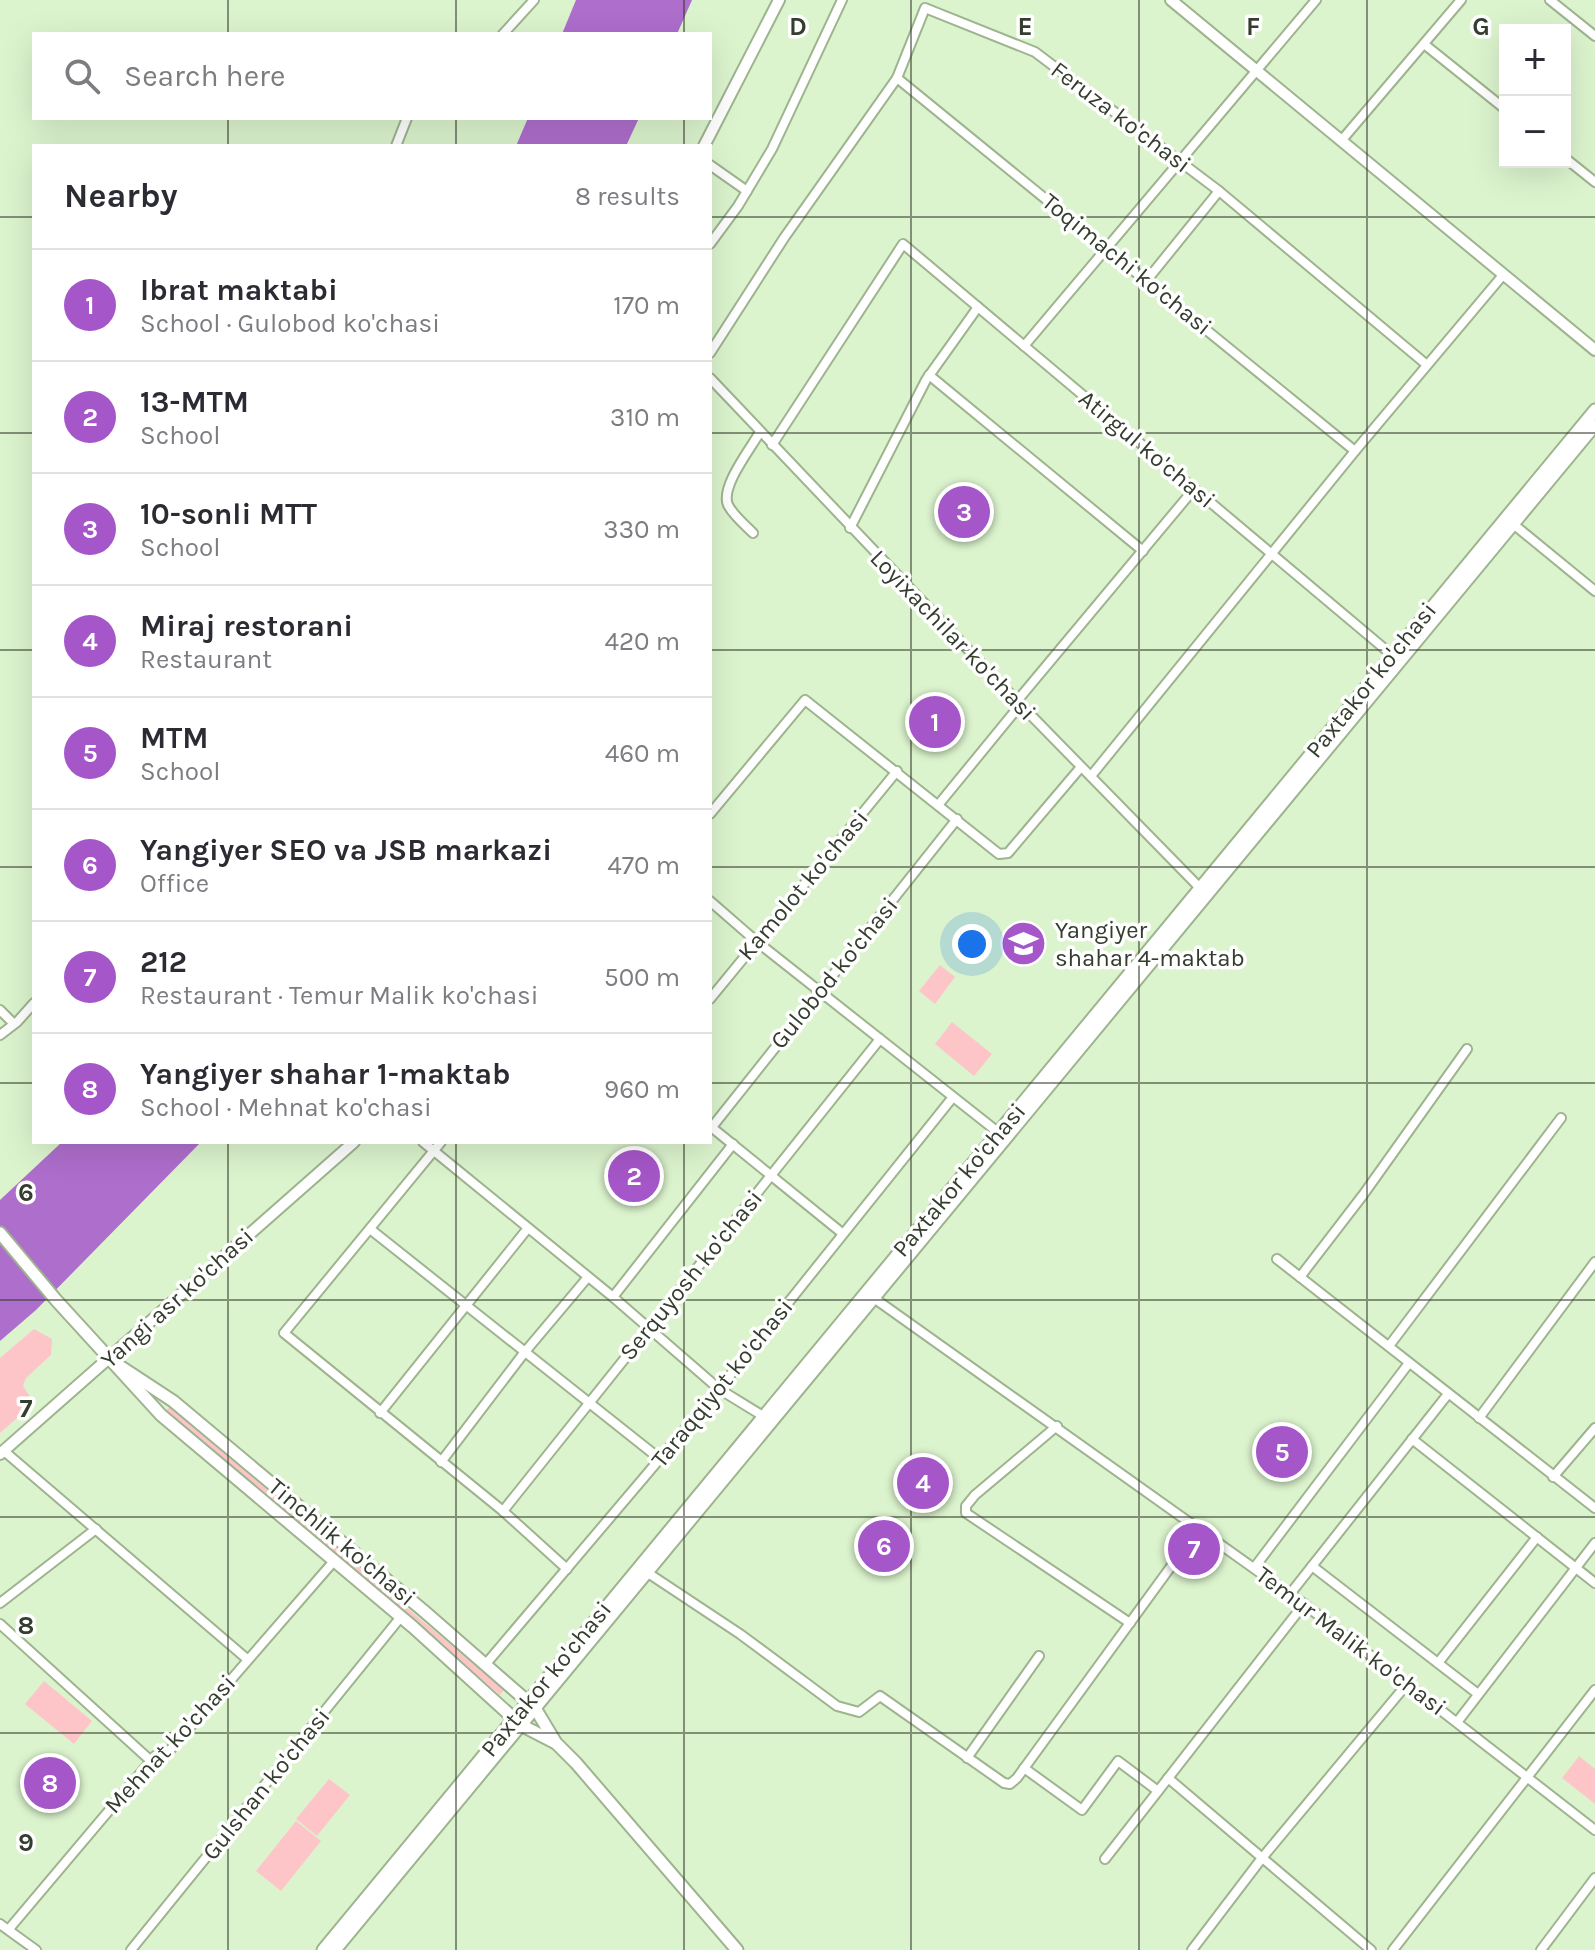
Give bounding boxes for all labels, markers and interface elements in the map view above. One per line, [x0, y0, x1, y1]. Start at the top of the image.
text: D [789, 11, 807, 42]
text: E [1017, 11, 1033, 42]
text: F [1246, 11, 1260, 42]
text: G [1472, 11, 1490, 42]
map controls [1499, 24, 1571, 168]
button: + [1499, 24, 1571, 96]
search box [32, 32, 712, 120]
icon: search [60, 54, 104, 98]
street label: Feruza ko'chasi [1046, 55, 1196, 179]
text: Search here [124, 58, 285, 94]
button: − [1499, 96, 1571, 168]
text: Nearby [64, 176, 178, 216]
text: 8 results [575, 181, 680, 212]
street label: Toqimachi ko'chasi [1037, 187, 1217, 341]
text: Ibrat maktabi [140, 272, 338, 308]
text: 1 [85, 290, 95, 321]
text: 170 m [613, 290, 680, 321]
text: School · Gulobod ko'chasi [140, 308, 440, 339]
text: 13-MTM [140, 384, 249, 420]
street label: Atirgul ko'chasi [1073, 384, 1221, 514]
text: 2 [82, 402, 98, 433]
text: 310 m [610, 402, 680, 433]
text: School [140, 420, 221, 451]
pin: 3 [938, 482, 990, 542]
text: 10-sonli MTT [140, 496, 317, 532]
text: 3 [82, 514, 98, 545]
text: 330 m [603, 514, 680, 545]
text: School [140, 532, 221, 563]
street label: Loyixachilar ko'chasi [864, 544, 1042, 726]
street label: Paxtakor ko'chasi [1300, 597, 1442, 763]
text: Miraj restorani [140, 608, 353, 644]
text: 4 [82, 626, 98, 657]
text: 420 m [604, 626, 680, 657]
text: Restaurant [140, 644, 272, 675]
pin: 1 [909, 692, 961, 752]
text: MTM [140, 720, 208, 756]
text: 5 [82, 738, 98, 769]
text: 460 m [605, 738, 680, 769]
text: School [140, 756, 221, 787]
street label: Kamolot ko'chasi [732, 804, 874, 966]
text: Yangiyer SEO va JSB markazi [140, 832, 552, 868]
text: 6 [82, 850, 98, 881]
text: 470 m [607, 850, 680, 881]
text: Office [140, 868, 209, 899]
street label: Gulobod ko'chasi [764, 892, 904, 1054]
place label: Yangiyer shahar 4-maktab [1055, 916, 1245, 972]
school or university icon: Yangiyer shahar 4-maktab [1000, 920, 1048, 968]
your location [952, 924, 992, 964]
text: 212 [140, 944, 187, 980]
text: 7 [84, 962, 96, 993]
text: 500 m [604, 962, 680, 993]
text: Restaurant · Temur Malik ko'chasi [140, 980, 538, 1011]
text: Yangiyer shahar 1-maktab [140, 1056, 510, 1092]
text: 8 [82, 1074, 98, 1105]
text: 960 m [604, 1074, 680, 1105]
text: School · Mehnat ko'chasi [140, 1092, 432, 1123]
street label: Paxtakor ko'chasi [887, 1098, 1031, 1262]
pin: 2 [608, 1146, 660, 1206]
text: 6 [18, 1177, 34, 1208]
street label: Serquyosh ko'chasi [614, 1184, 768, 1366]
street label: Yangi asr ko'chasi [95, 1222, 259, 1374]
street label: Taraqqiyot ko'chasi [645, 1293, 799, 1473]
text: 7 [20, 1393, 33, 1424]
pin: 5 [1256, 1422, 1308, 1482]
pin: 4 [897, 1453, 949, 1513]
street label: Tinchlik ko'chasi [263, 1472, 421, 1612]
pin: 6 [858, 1516, 910, 1576]
pin: 7 [1168, 1519, 1220, 1579]
street label: Temur Malik ko'chasi [1251, 1561, 1451, 1721]
street label: Paxtakor ko'chasi [475, 1596, 617, 1762]
text: 8 [18, 1610, 34, 1641]
street label: Mehnat ko'chasi [99, 1669, 241, 1819]
street label: Gulshan ko'chasi [196, 1703, 336, 1865]
pin: 8 [24, 1753, 76, 1813]
text: 9 [18, 1827, 34, 1858]

